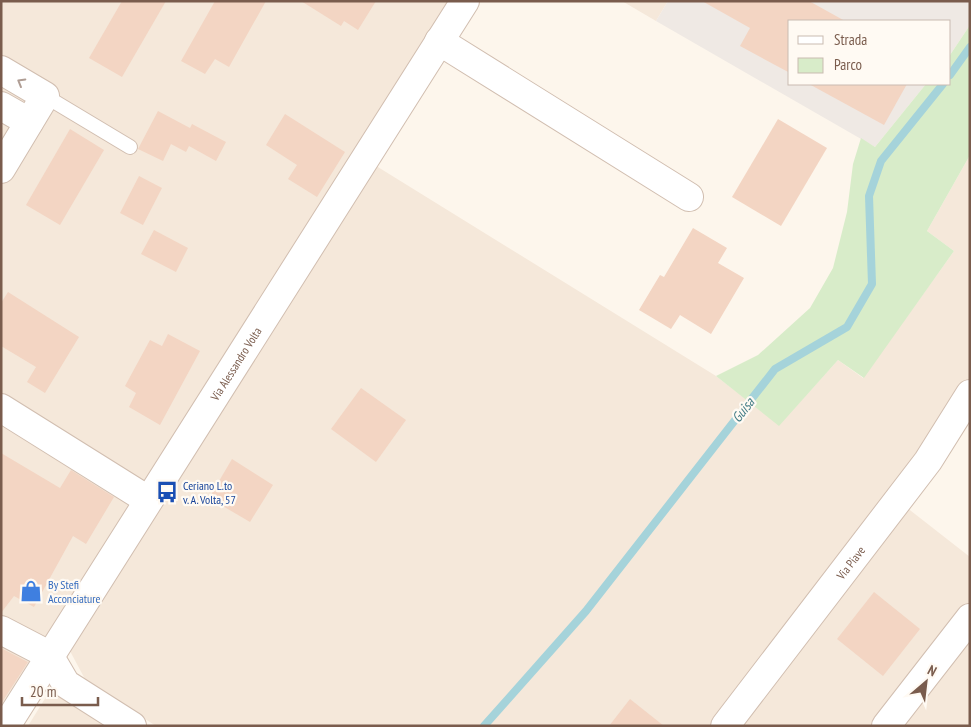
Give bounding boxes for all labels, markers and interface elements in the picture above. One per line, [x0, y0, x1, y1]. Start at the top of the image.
legend [788, 20, 951, 85]
text: Strada [834, 30, 867, 49]
text: Parco [834, 55, 862, 74]
one-way arrow [18, 78, 27, 88]
street label: Via Alessandro Volta [206, 324, 264, 404]
water label: Guisa [728, 393, 759, 426]
place label: Ceriano L.to v. A. Volta, 57 [183, 478, 236, 507]
bus stop icon: Ceriano L.to v. A. Volta, 57 [154, 479, 180, 505]
street label: Via Piave [832, 543, 868, 583]
place label: By Stefi Acconciature [48, 577, 101, 606]
shop icon: By Stefi Acconciature [18, 578, 44, 604]
north arrow [901, 657, 951, 707]
text: N [925, 661, 940, 680]
scale bar [22, 674, 99, 706]
text: 20 m [30, 682, 56, 701]

